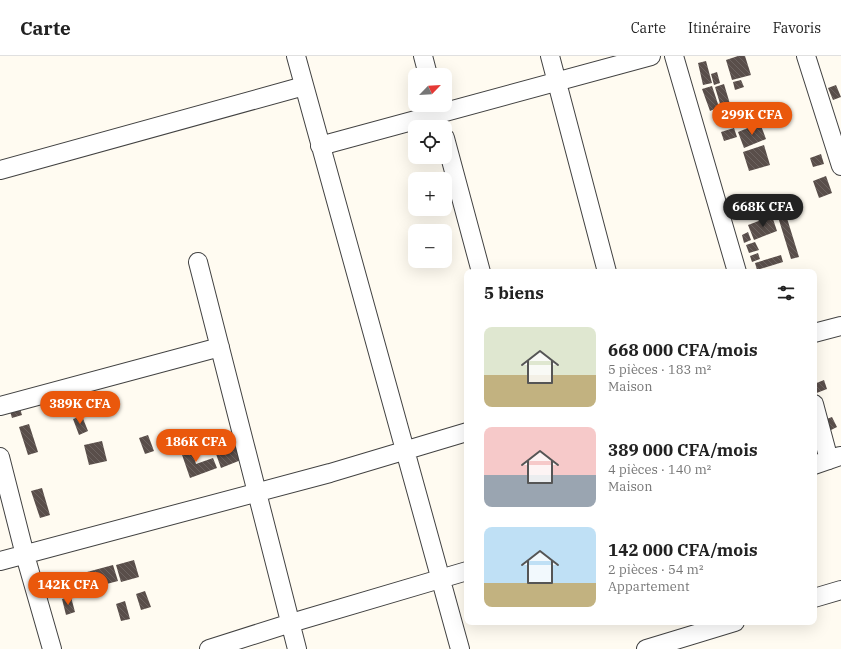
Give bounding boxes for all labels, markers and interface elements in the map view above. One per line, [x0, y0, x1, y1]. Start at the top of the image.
text: Carte [20, 16, 71, 40]
text: Carte [631, 19, 666, 37]
text: Itinéraire [688, 19, 751, 37]
text: Favoris [773, 19, 821, 37]
north arrow [408, 68, 452, 112]
map controls [408, 68, 452, 268]
pin: 299K CFA [711, 102, 793, 136]
text: 299K CFA [721, 106, 783, 123]
button: locate [408, 120, 452, 164]
button: + [408, 172, 452, 216]
pin: 668K CFA [722, 194, 804, 228]
text: 668K CFA [732, 198, 794, 215]
button: − [408, 224, 452, 268]
text: 5 biens [484, 282, 544, 304]
icon: filters [775, 282, 797, 304]
text: 668 000 CFA/mois [608, 339, 758, 361]
icon: home [516, 343, 564, 391]
text: 5 pièces · 183 m² [608, 361, 711, 378]
text: Maison [608, 378, 653, 395]
pin: 389K CFA [39, 391, 121, 425]
text: 389K CFA [49, 395, 111, 412]
pin: 186K CFA [155, 429, 237, 463]
text: 186K CFA [165, 433, 227, 450]
text: 389 000 CFA/mois [608, 439, 758, 461]
icon: home [516, 443, 564, 491]
text: 4 pièces · 140 m² [608, 461, 711, 478]
text: Maison [608, 478, 653, 495]
text: 142 000 CFA/mois [608, 539, 758, 561]
icon: home [516, 543, 564, 591]
text: 2 pièces · 54 m² [608, 561, 704, 578]
pin: 142K CFA [27, 572, 109, 606]
text: 142K CFA [37, 576, 99, 593]
text: Appartement [608, 578, 690, 595]

